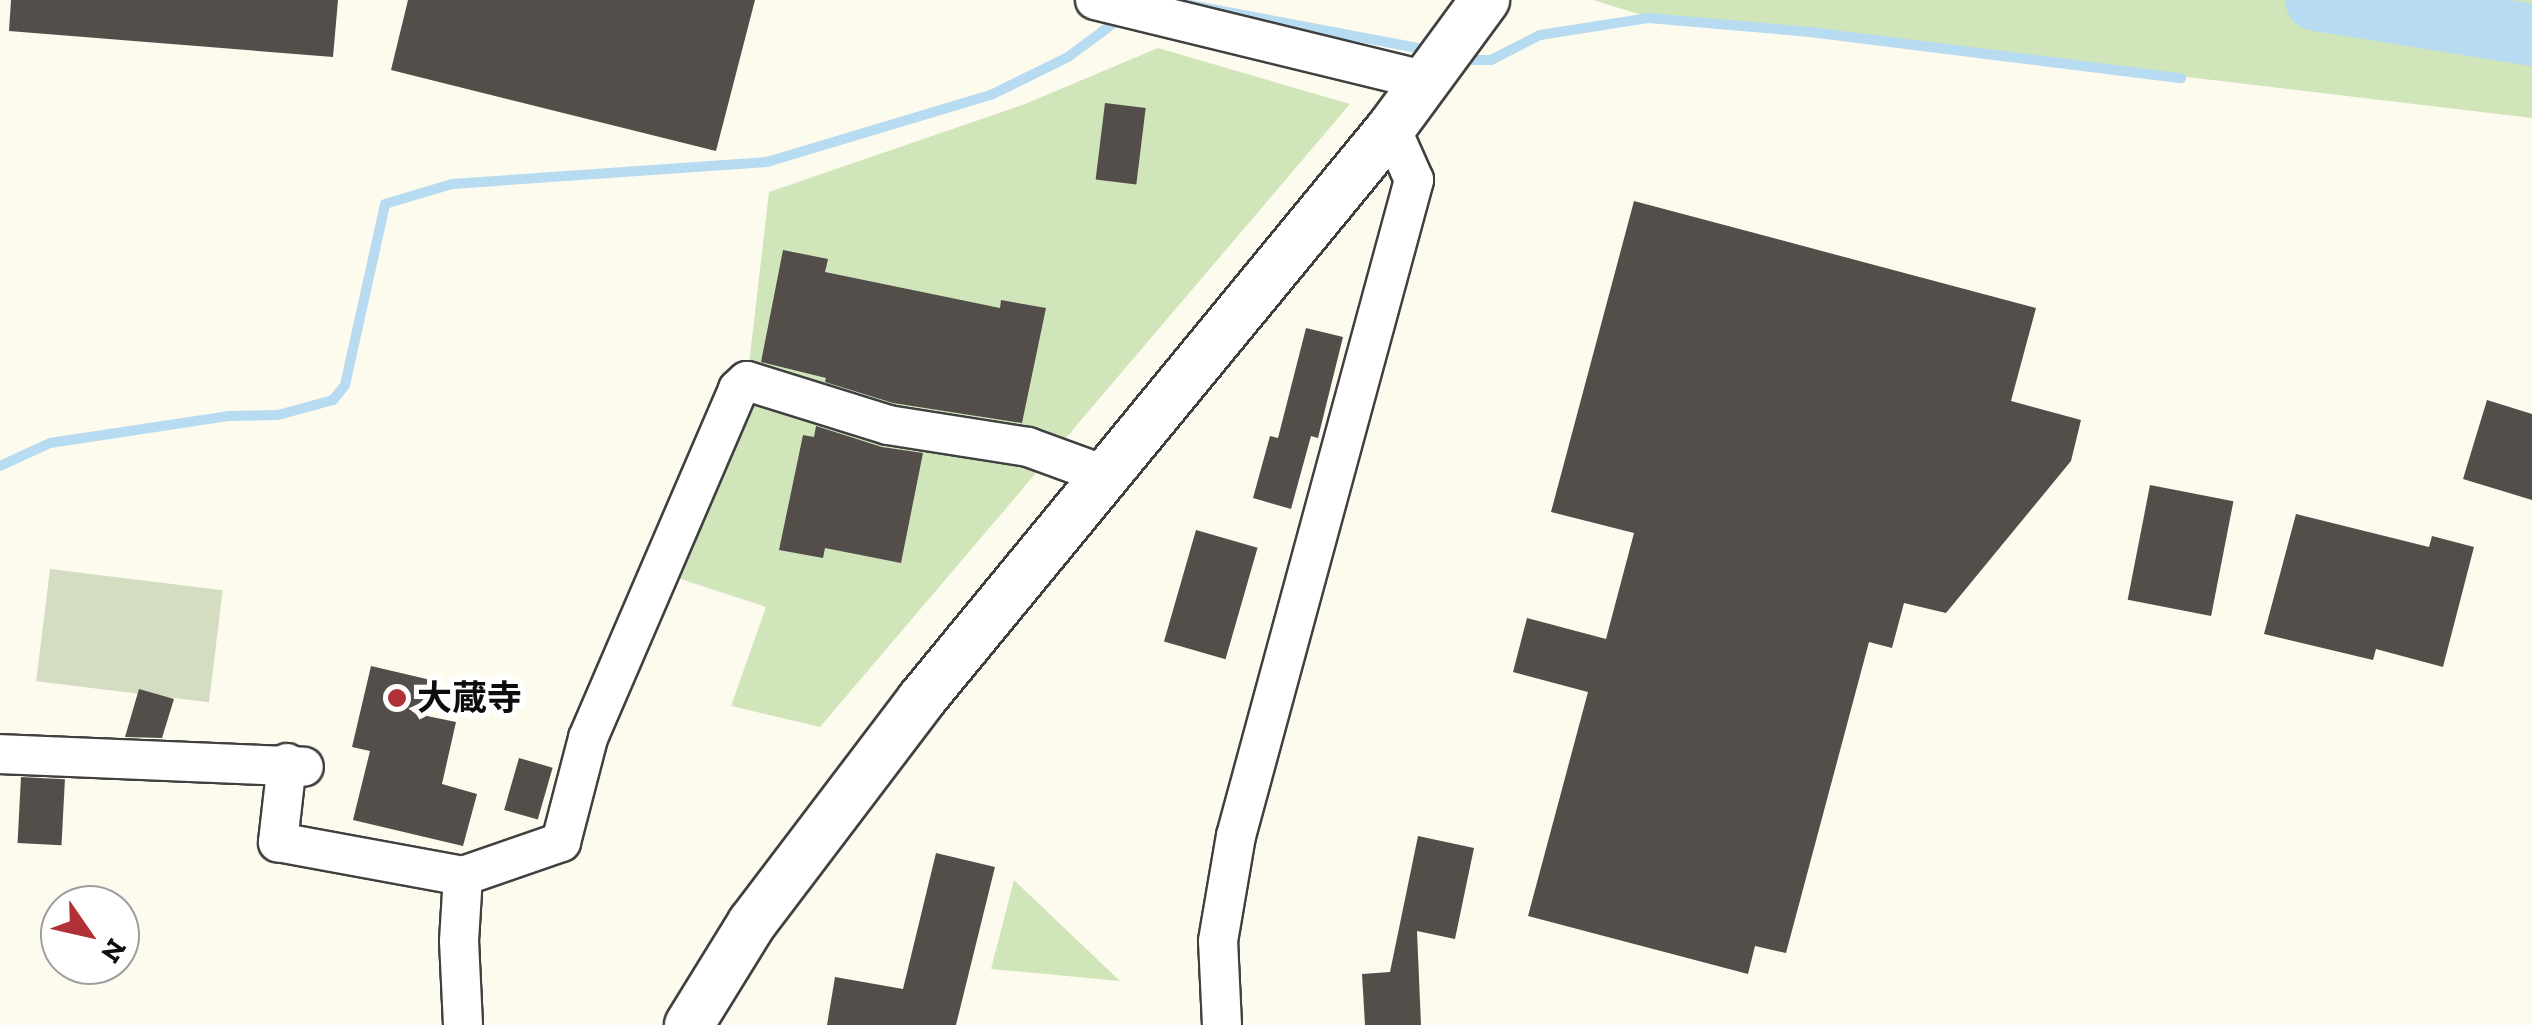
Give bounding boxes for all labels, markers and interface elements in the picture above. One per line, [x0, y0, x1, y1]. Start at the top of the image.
place label: 大蔵寺 [417, 677, 522, 719]
marker: 大蔵寺 [386, 687, 408, 709]
north arrow [40, 885, 140, 985]
text: N [94, 933, 133, 969]

